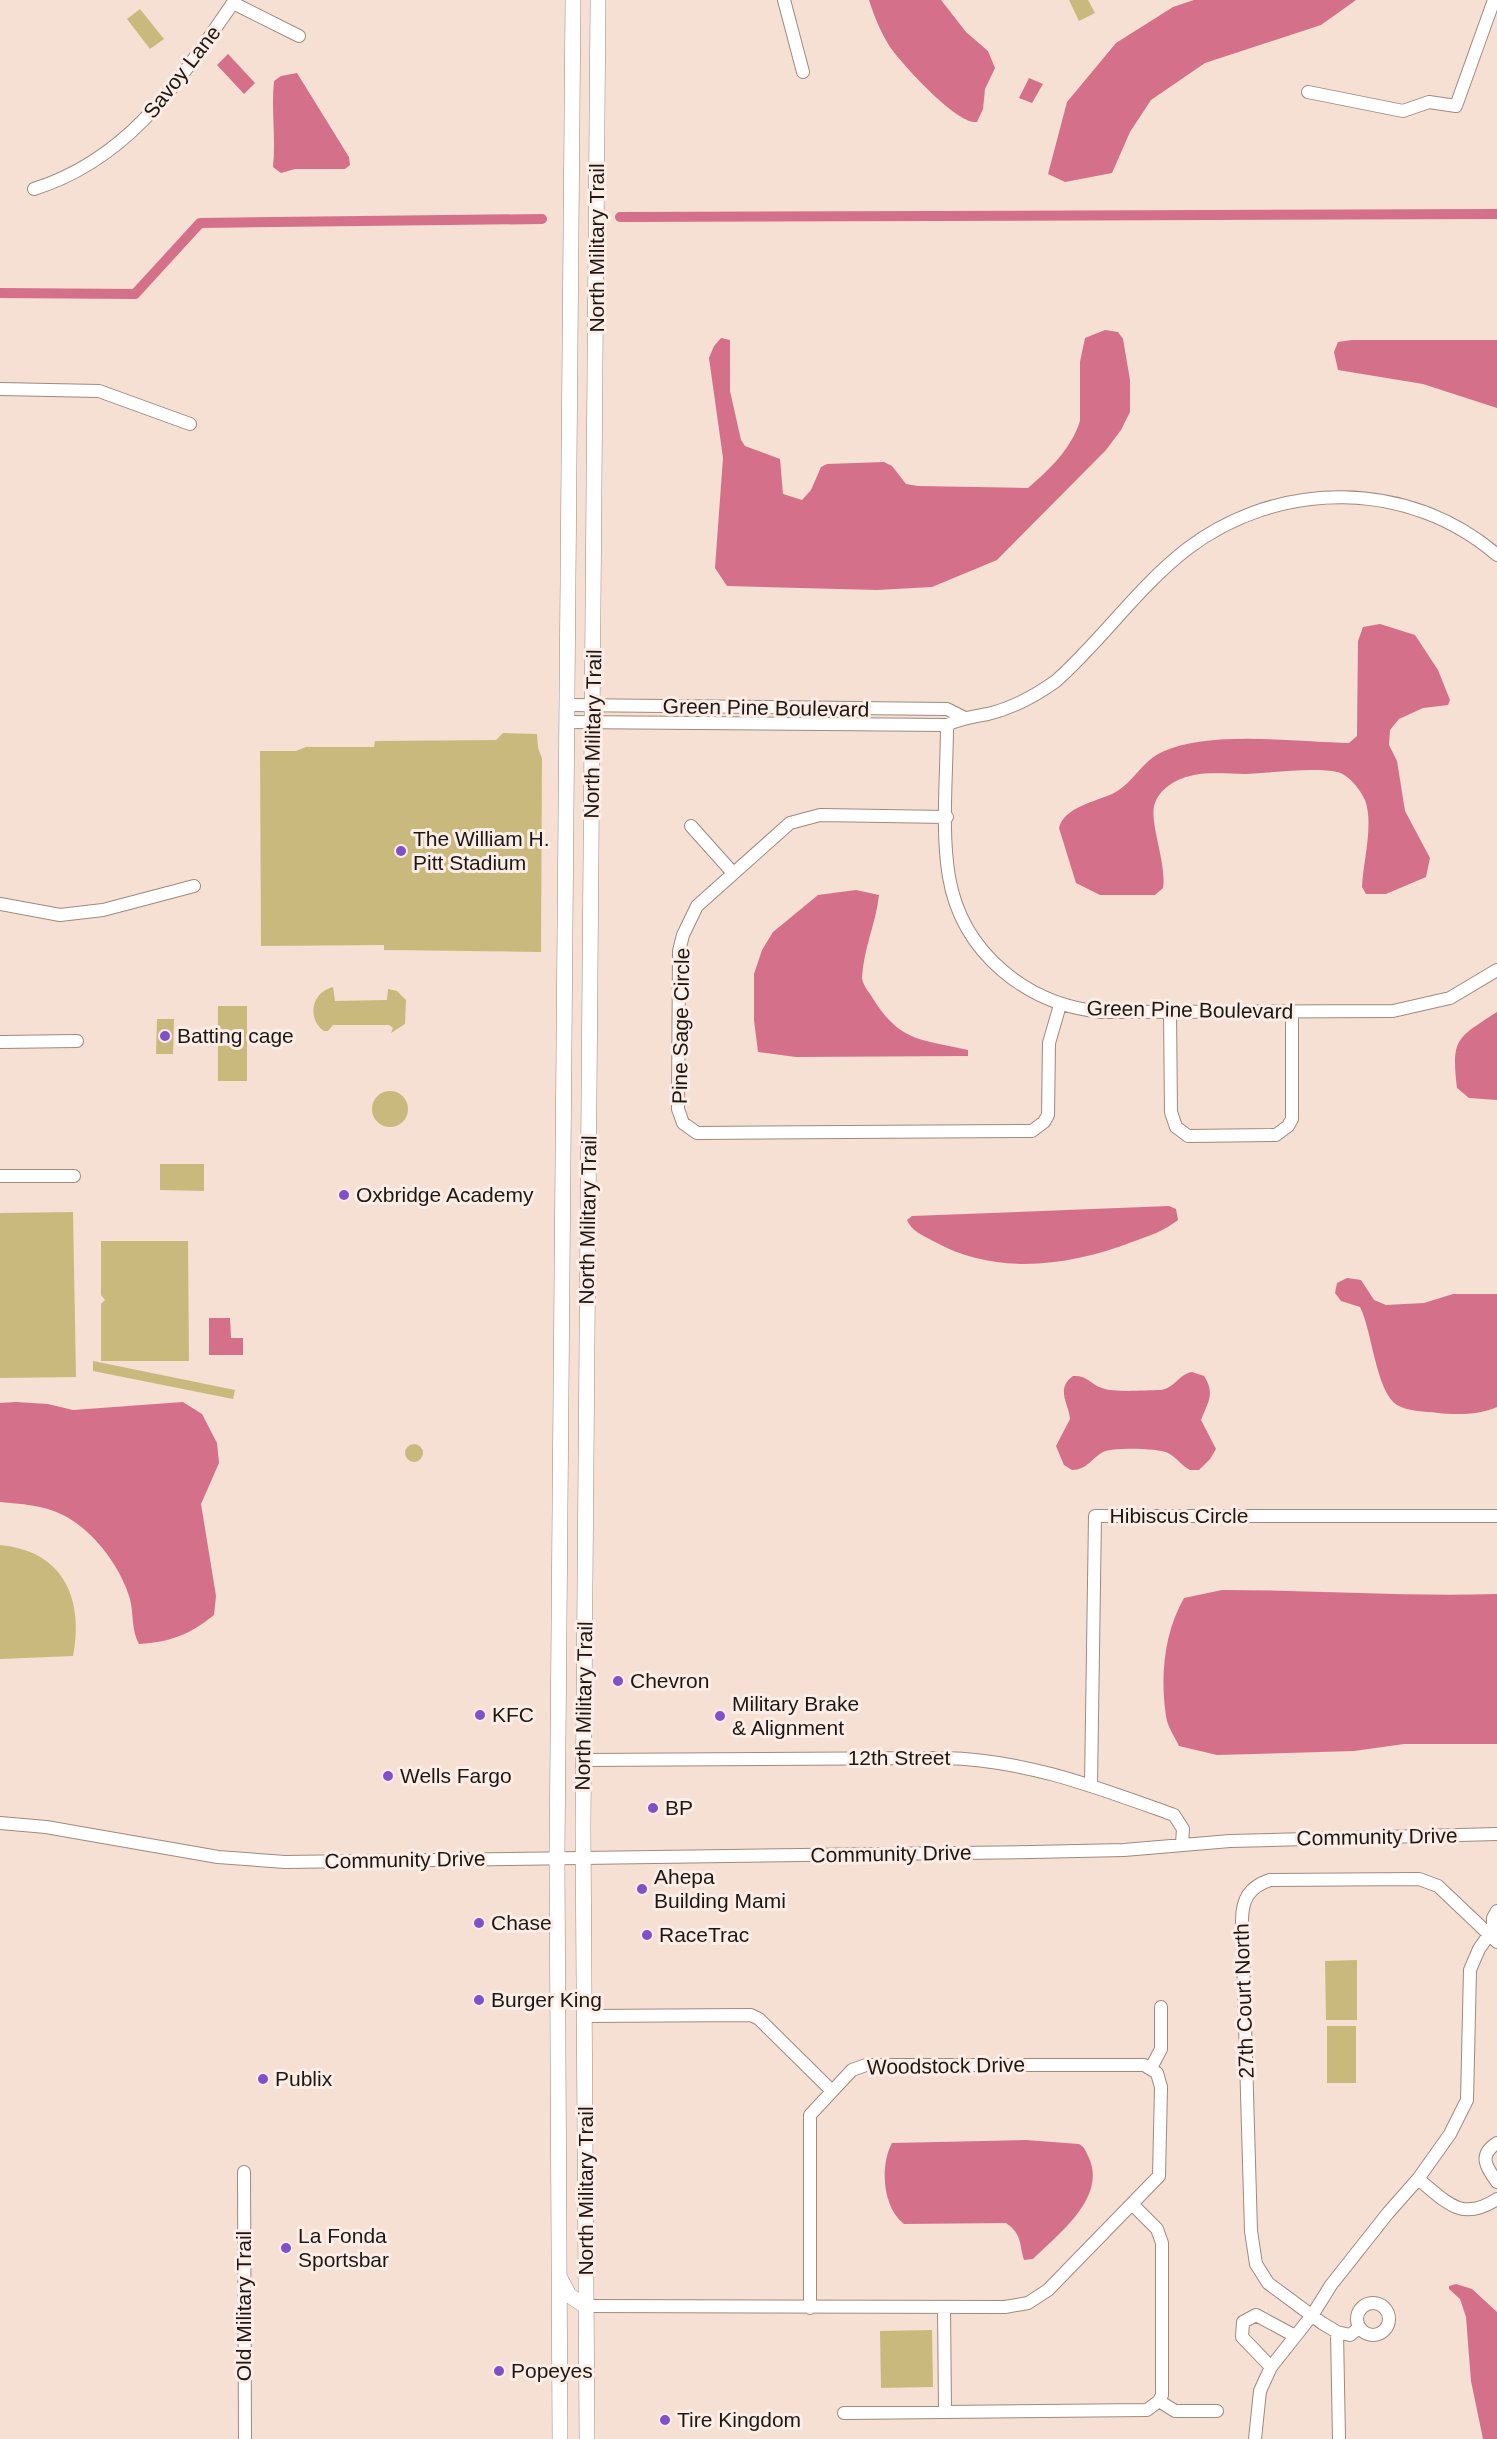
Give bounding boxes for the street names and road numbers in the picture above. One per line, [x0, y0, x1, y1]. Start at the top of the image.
street label: Savoy Lane [138, 21, 225, 122]
street label: North Military Trail [585, 163, 608, 333]
street label: North Military Trail [580, 649, 605, 819]
street label: Green Pine Boulevard [663, 694, 870, 721]
street label: Pine Sage Circle [668, 948, 693, 1104]
street label: Green Pine Boulevard [1087, 996, 1294, 1023]
street label: North Military Trail [575, 1135, 600, 1305]
street label: Hibiscus Circle [1110, 1504, 1248, 1527]
street label: North Military Trail [571, 1621, 596, 1791]
street label: 12th Street [848, 1746, 951, 1769]
street label: Community Drive [1296, 1824, 1458, 1849]
street label: Community Drive [810, 1841, 972, 1866]
street label: Community Drive [324, 1847, 486, 1872]
street label: 27th Court North [1229, 1923, 1258, 2079]
street label: Woodstock Drive [867, 2053, 1025, 2078]
street label: North Military Trail [574, 2106, 597, 2276]
street label: Old Military Trail [232, 2231, 255, 2381]

